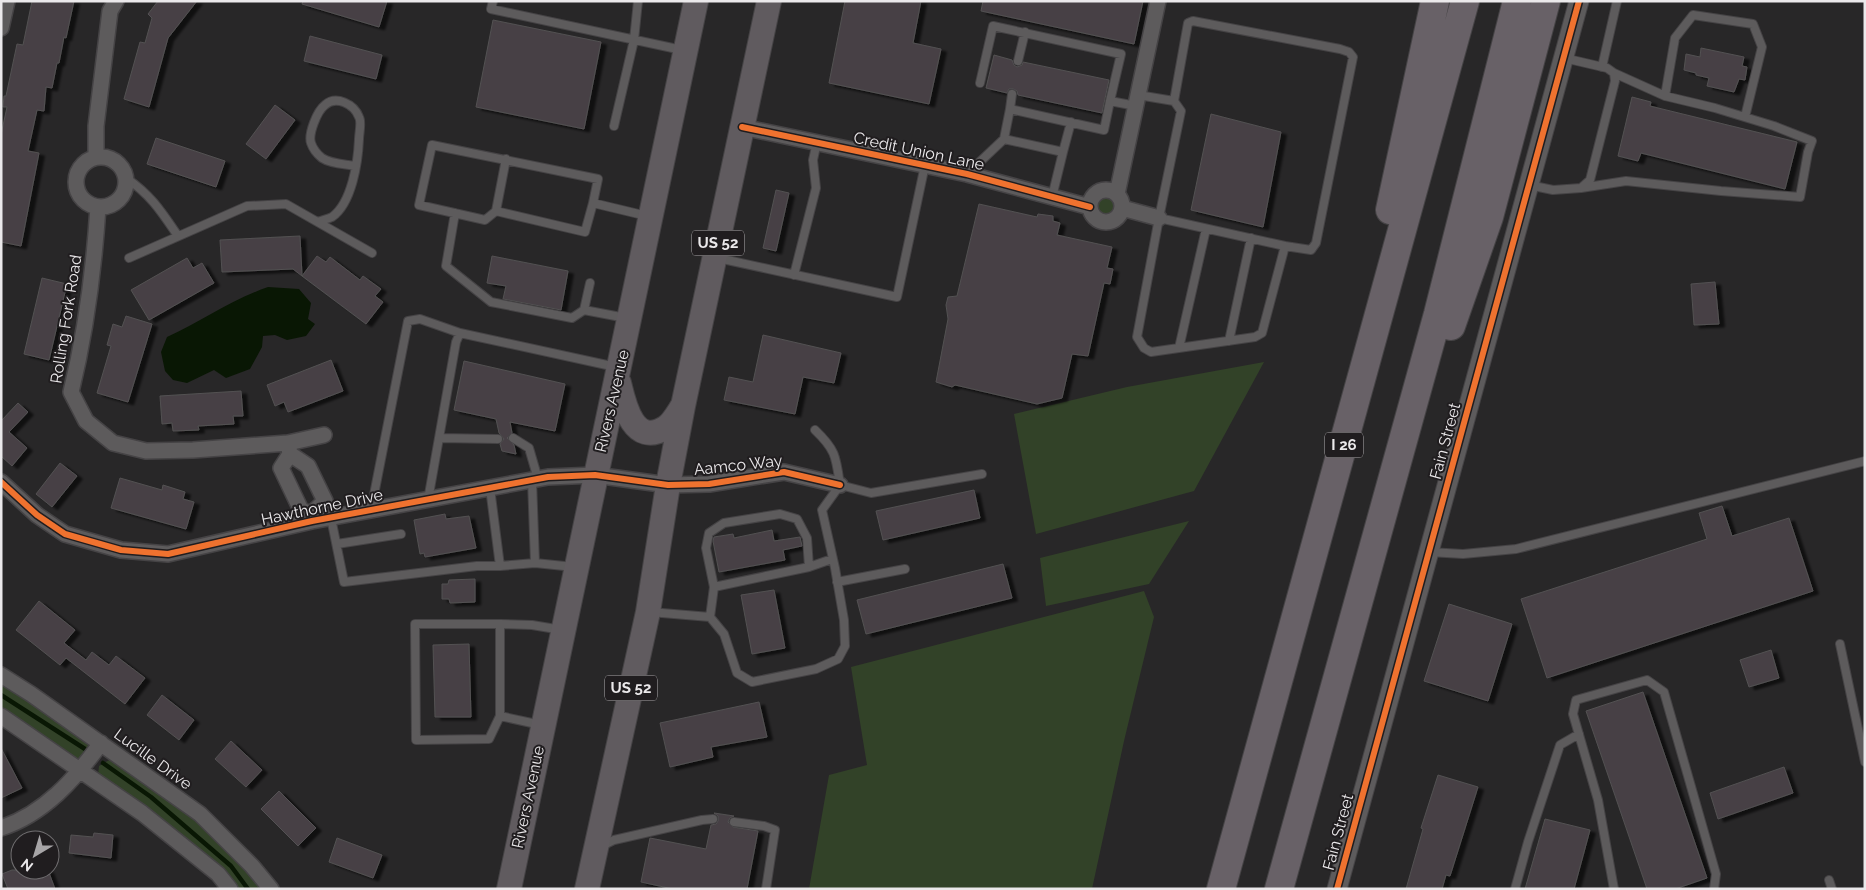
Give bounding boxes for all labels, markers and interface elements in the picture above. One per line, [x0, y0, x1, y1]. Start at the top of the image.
street label: Credit Union Lane [852, 128, 986, 174]
road number: US 52 [692, 230, 744, 256]
street label: Rolling Fork Road [46, 253, 86, 385]
street label: Rivers Avenue [591, 348, 633, 454]
street label: Fain Street [1426, 400, 1464, 481]
road number: I 26 [1325, 432, 1363, 458]
street label: Aamco Way [693, 451, 784, 479]
street label: Hawthorne Drive [259, 485, 385, 529]
road number: US 52 [605, 676, 657, 700]
street label: Lucille Drive [110, 724, 196, 794]
street label: Rivers Avenue [508, 744, 548, 850]
street label: Fain Street [1319, 791, 1357, 872]
north arrow [10, 830, 60, 880]
text: N [18, 856, 36, 875]

